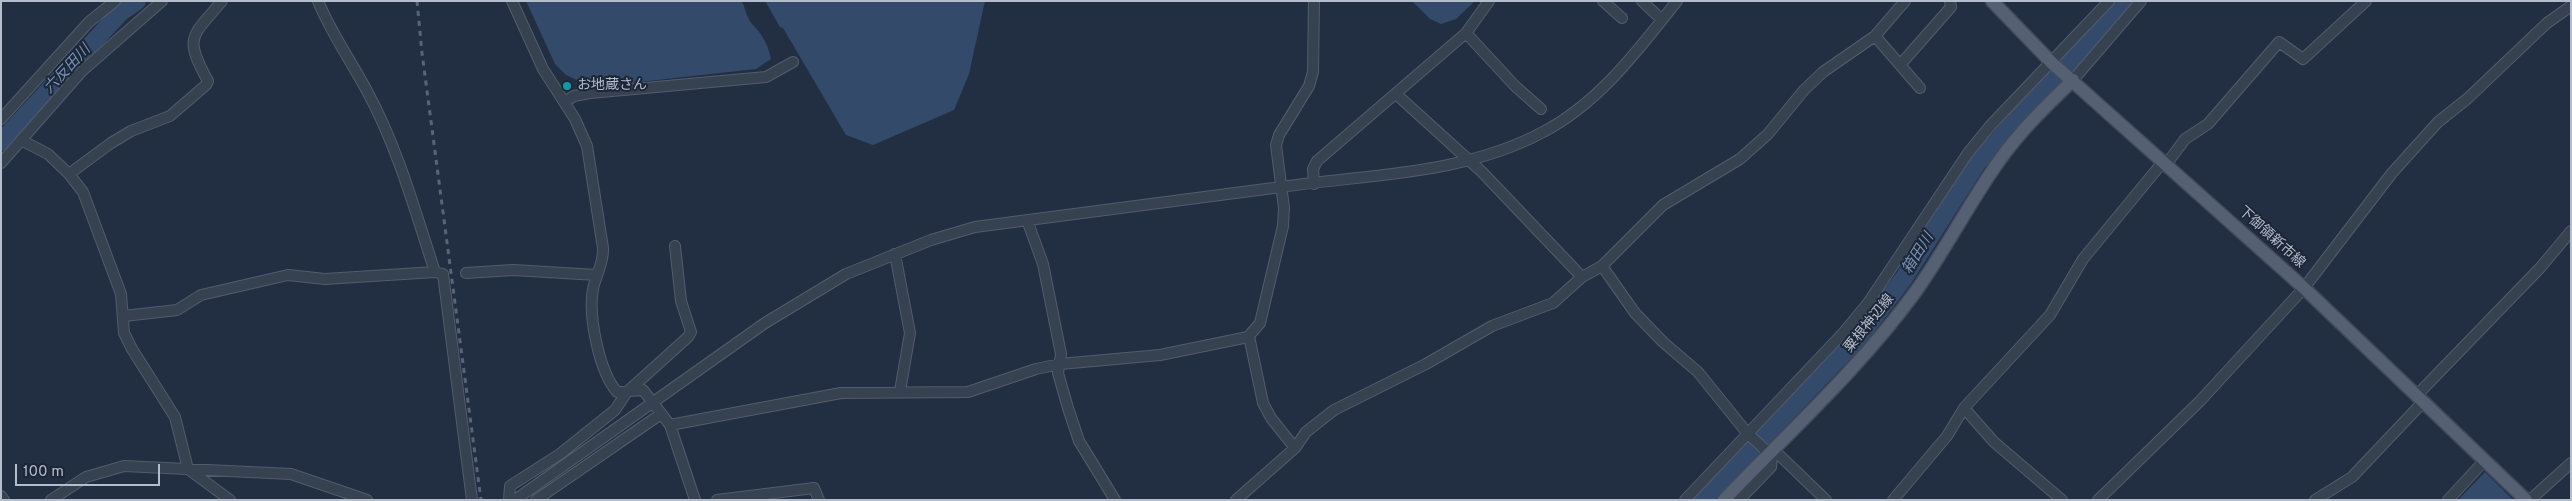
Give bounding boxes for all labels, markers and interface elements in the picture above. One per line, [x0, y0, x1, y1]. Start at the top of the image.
water label: 六反田川 [41, 42, 95, 98]
place label: お地蔵さん [577, 78, 647, 94]
marker: お地蔵さん [561, 80, 573, 92]
street label: 下御領新市線 [2234, 204, 2308, 272]
water label: 箱田川 [1899, 230, 1939, 278]
street label: 粟根神辺線 [1841, 292, 1899, 356]
scale bar [18, 454, 162, 486]
text: 100 m [23, 463, 64, 482]

